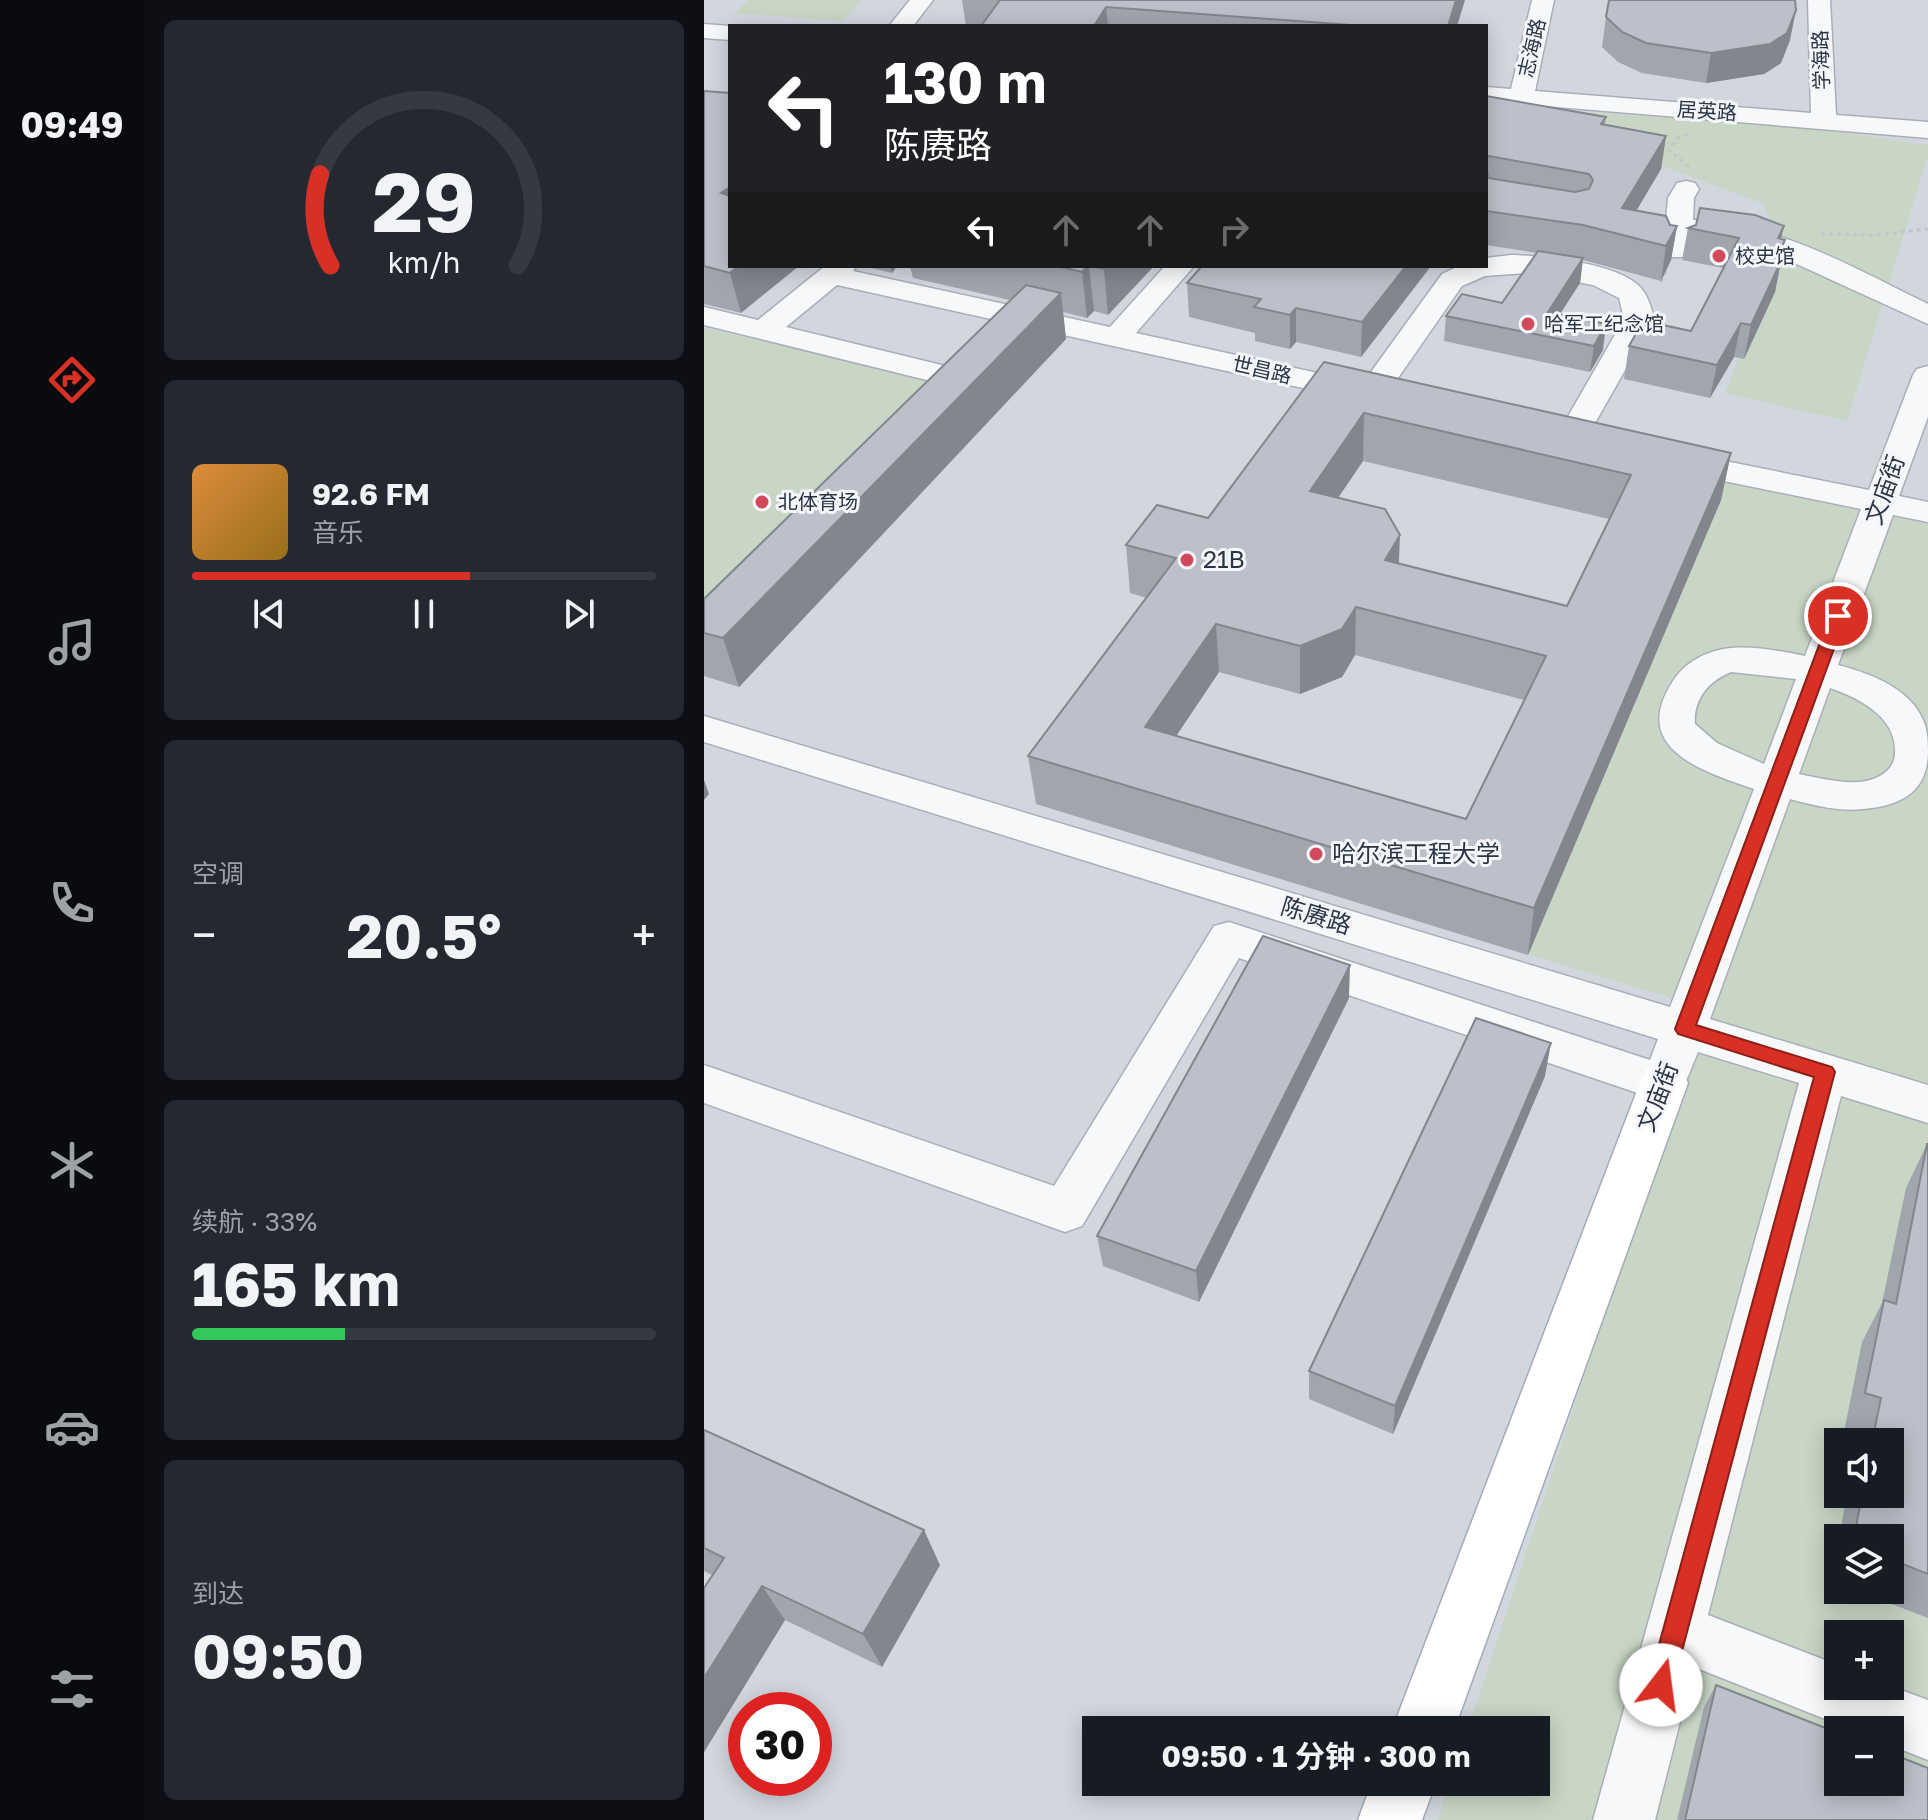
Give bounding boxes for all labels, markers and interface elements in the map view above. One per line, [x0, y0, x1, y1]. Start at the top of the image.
street label: 志海路 [1513, 16, 1549, 80]
street label: 学海路 [1807, 30, 1833, 90]
text: 130 m [884, 48, 1046, 115]
icon: left [752, 56, 856, 160]
street label: 居英路 [1676, 96, 1738, 124]
text: 09:49 [20, 103, 124, 146]
text: 陈赓路 [884, 123, 992, 166]
text: 29 [372, 150, 476, 250]
icon: left [960, 208, 1004, 252]
icon: ahead [1044, 208, 1088, 252]
icon: ahead [1128, 208, 1172, 252]
icon: right [1212, 208, 1256, 252]
place label: 校史馆 [1735, 243, 1795, 267]
text: km/h [388, 245, 460, 279]
marker: 校史馆 [1710, 247, 1728, 265]
place label: 哈军工纪念馆 [1544, 311, 1664, 335]
marker: 哈军工纪念馆 [1519, 315, 1537, 333]
street label: 世昌路 [1230, 351, 1294, 387]
icon: directions [44, 352, 100, 408]
street label: 文庙街 [1858, 451, 1910, 528]
text: 92.6 FM [312, 476, 430, 512]
place label: 北体育场 [778, 489, 858, 513]
marker: 北体育场 [753, 493, 771, 511]
text: 音乐 [312, 517, 364, 548]
place label: 21B [1203, 544, 1245, 573]
marker: 21B [1178, 551, 1196, 569]
pin [1804, 582, 1872, 650]
icon: previous [247, 592, 291, 636]
icon: pause [402, 592, 446, 636]
icon: next [557, 592, 601, 636]
icon: arrive [1816, 594, 1860, 638]
icon: music [44, 614, 100, 670]
place label: 哈尔滨工程大学 [1332, 838, 1500, 867]
marker: 哈尔滨工程大学 [1307, 845, 1325, 863]
text: 空调 [192, 858, 244, 889]
icon: phone [44, 875, 100, 931]
street label: 陈赓路 [1278, 890, 1355, 939]
text: 20.5° [347, 899, 501, 971]
text: − [192, 908, 216, 961]
text: + [632, 908, 656, 961]
street label: 文庙街 [1630, 1058, 1683, 1135]
icon: climate [44, 1137, 100, 1193]
text: 续航 · 33% [192, 1206, 317, 1237]
text: 165 km [192, 1247, 400, 1319]
icon: car [44, 1399, 100, 1455]
map controls [1824, 1428, 1904, 1796]
button: sound [1824, 1428, 1904, 1508]
button: layers [1824, 1524, 1904, 1604]
text: 到达 [192, 1578, 244, 1609]
text: 09:50 [192, 1619, 364, 1691]
button: + [1824, 1620, 1904, 1700]
position arrow [1619, 1643, 1703, 1727]
icon: filters [44, 1661, 100, 1717]
speed limit sign: 30 [728, 1692, 832, 1796]
button: − [1824, 1716, 1904, 1796]
text: 09:50 · 1 分钟 · 300 m [1161, 1738, 1471, 1774]

